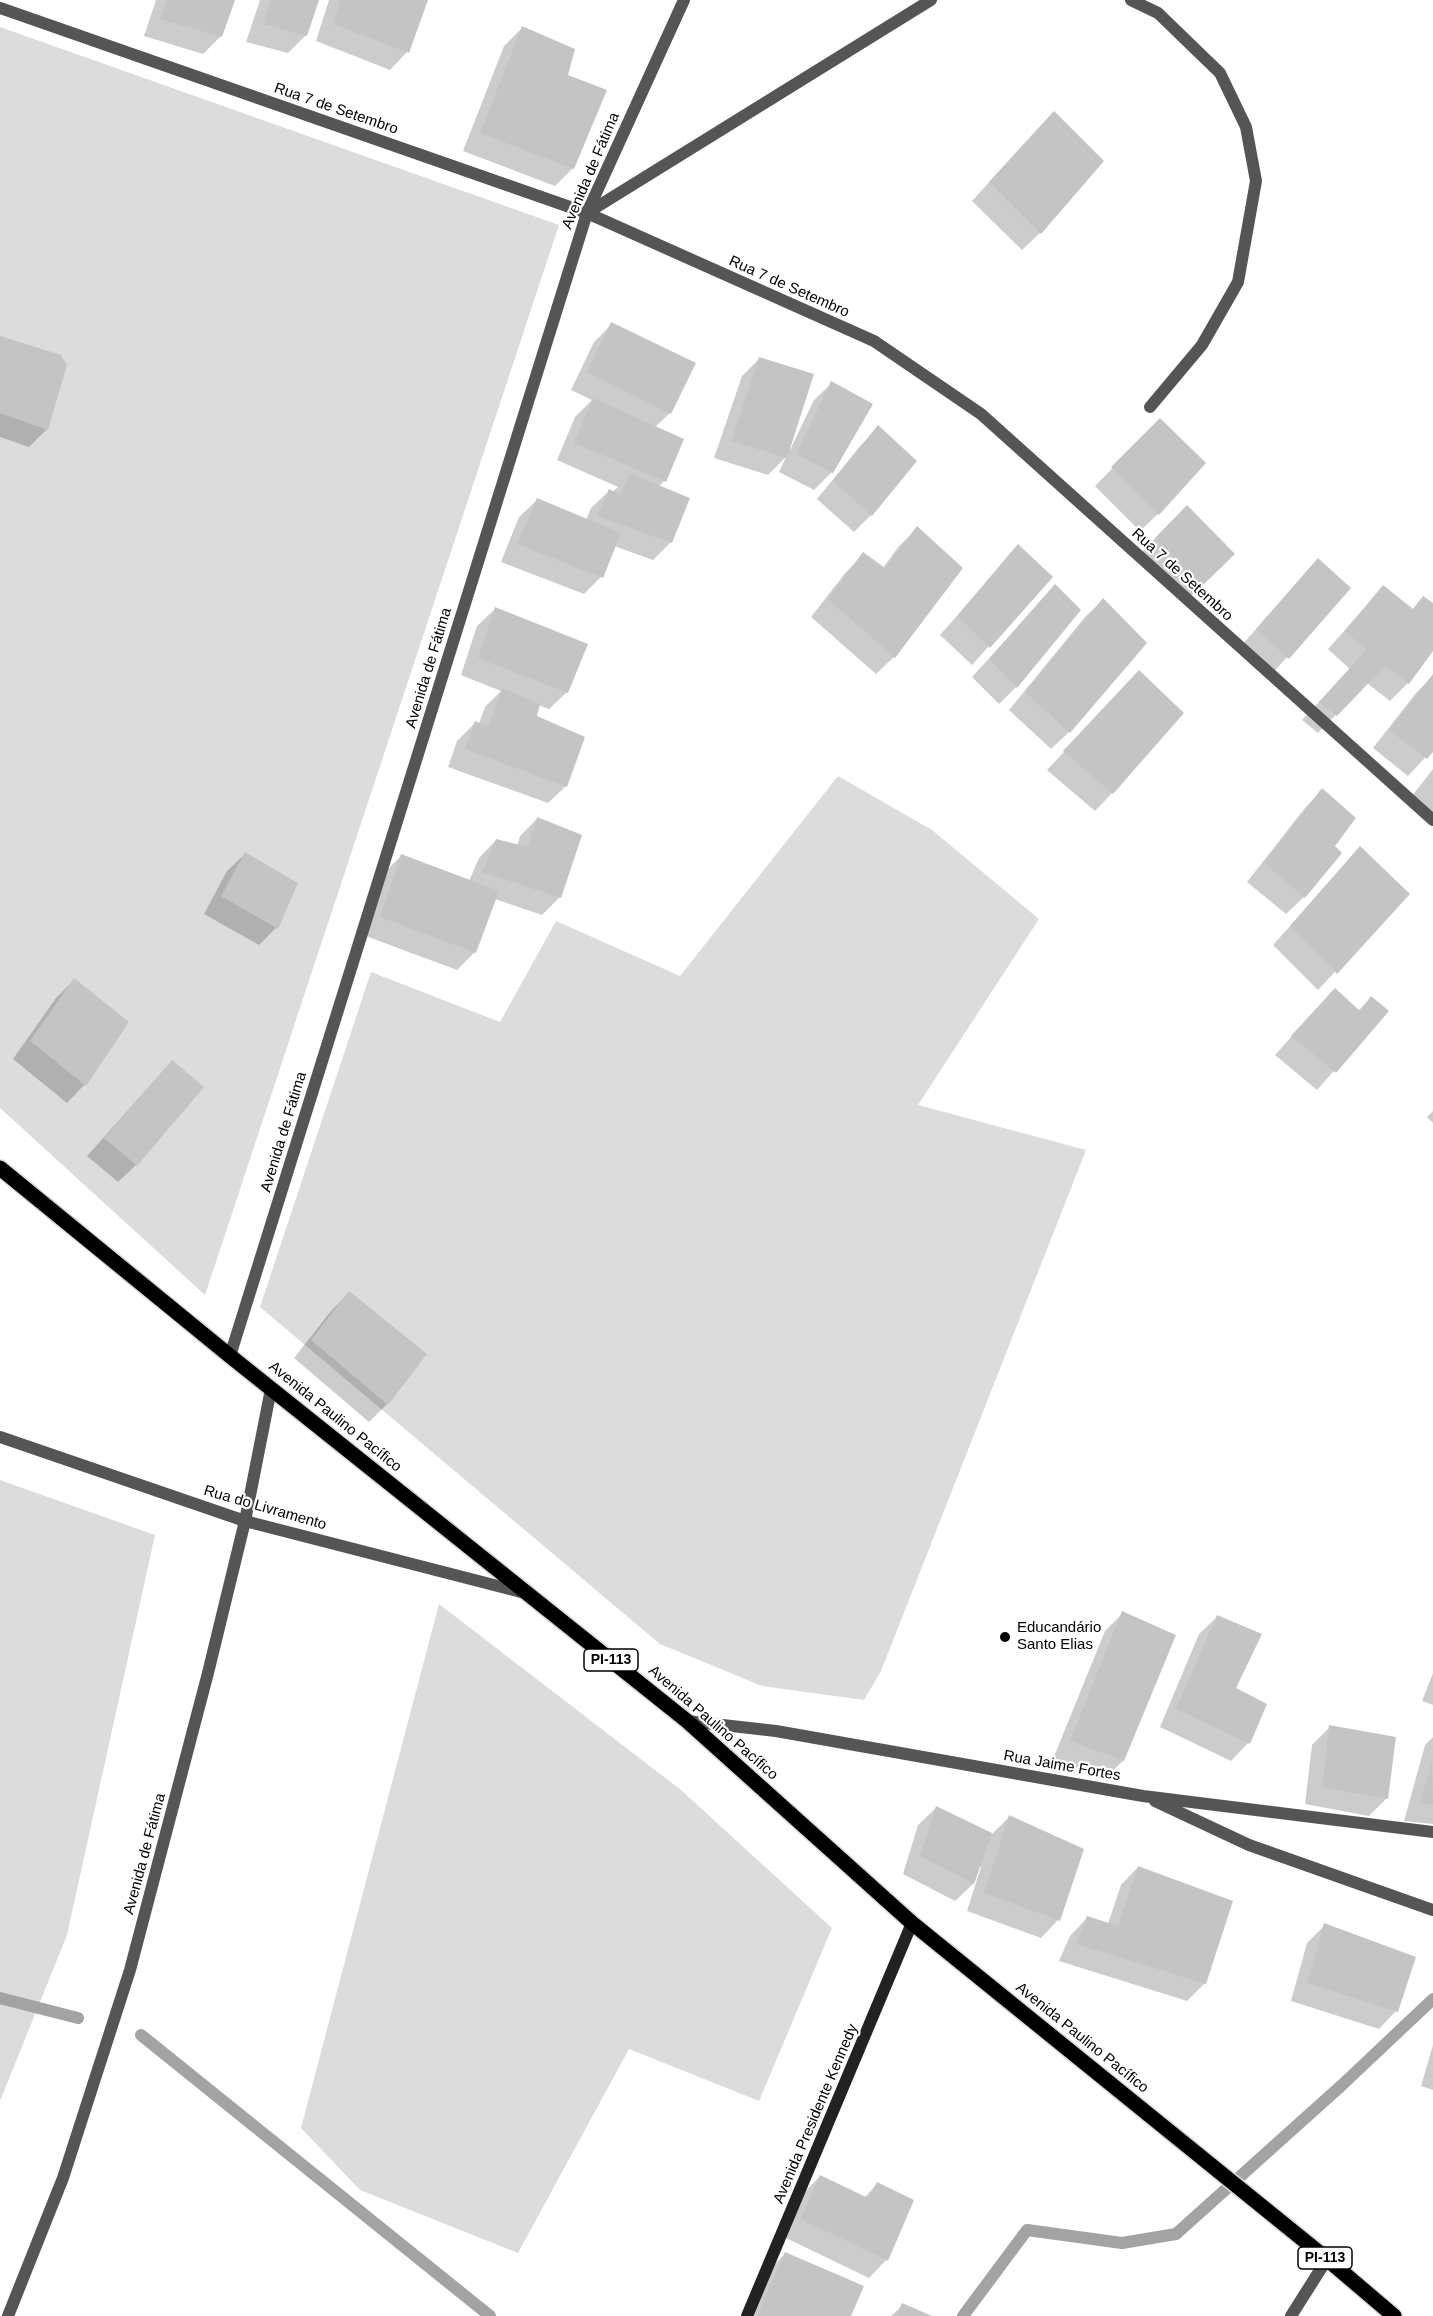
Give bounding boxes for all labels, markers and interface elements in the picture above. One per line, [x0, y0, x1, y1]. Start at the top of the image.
street label: Rua 7 de Setembro [272, 79, 400, 139]
street label: Avenida de Fátima [558, 110, 624, 232]
street label: Rua 7 de Setembro [726, 252, 852, 322]
street label: Rua 7 de Setembro [1128, 525, 1236, 625]
street label: Avenida de Fátima [402, 606, 456, 730]
street label: Avenida de Fátima [257, 1070, 311, 1194]
street label: Avenida Paulino Pacífico [265, 1358, 405, 1476]
street label: Rua do Livramento [202, 1482, 328, 1534]
place label: Educandário Santo Elias [1017, 1619, 1101, 1654]
marker: Educandário Santo Elias [998, 1630, 1012, 1644]
road number: PI-113 [584, 1649, 638, 1671]
street label: Avenida Paulino Pacífico [645, 1662, 781, 1784]
street label: Rua Jaime Fortes [1002, 1747, 1122, 1785]
street label: Avenida de Fátima [120, 1791, 170, 1917]
street label: Avenida Paulino Pacífico [1012, 1979, 1152, 2097]
street label: Avenida Presidente Kennedy [770, 2022, 862, 2206]
road number: PI-113 [1298, 2247, 1352, 2269]

